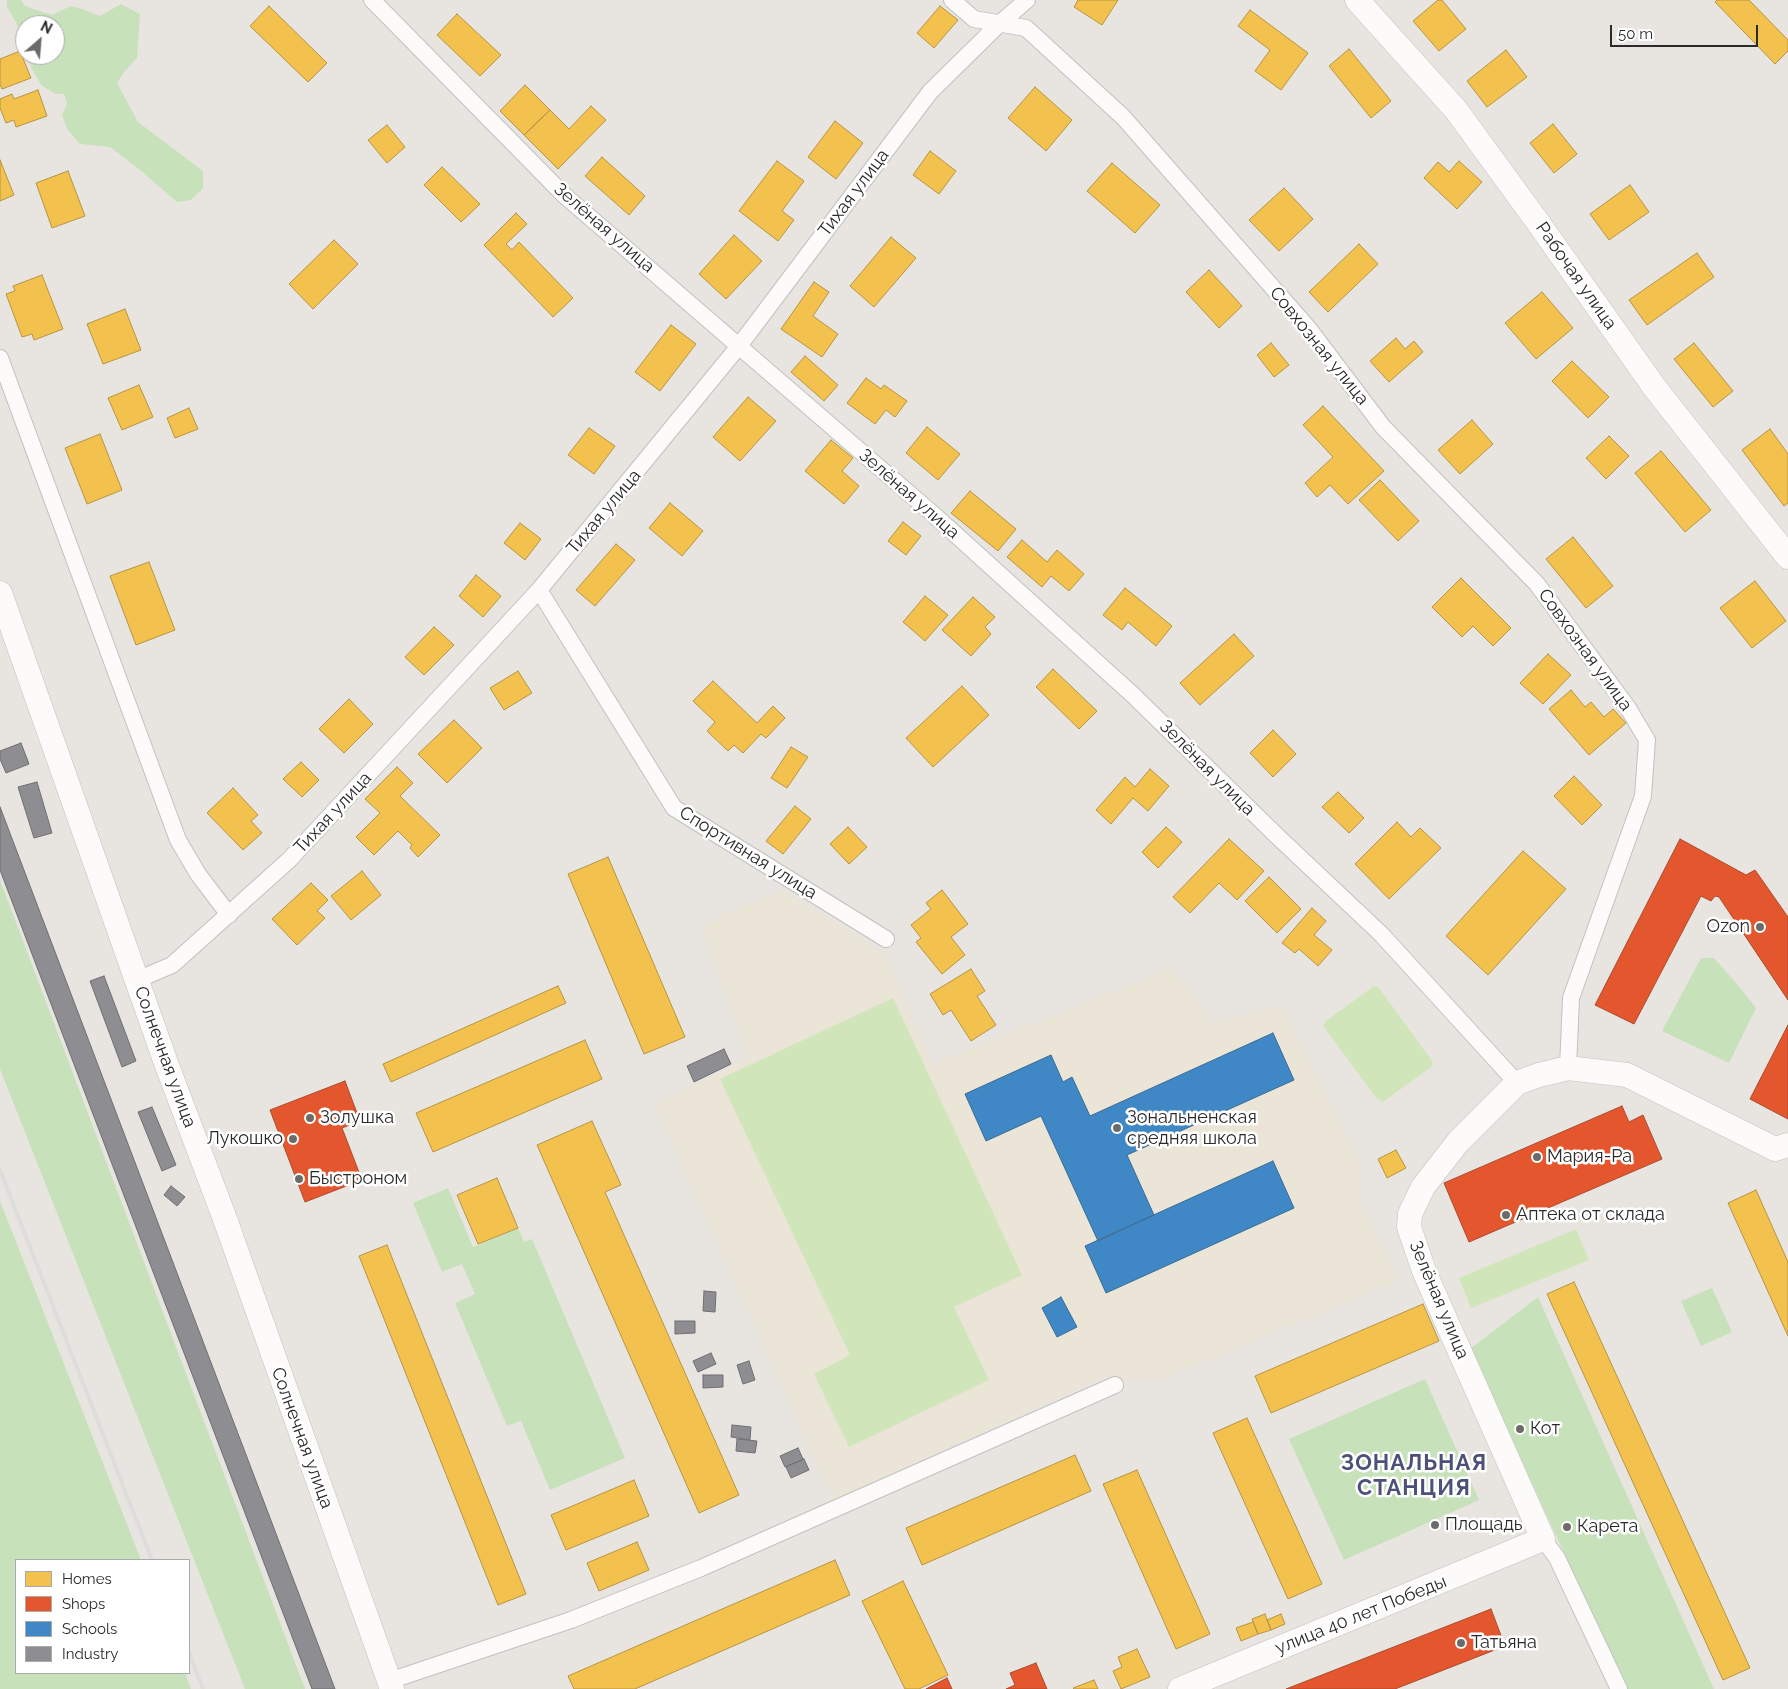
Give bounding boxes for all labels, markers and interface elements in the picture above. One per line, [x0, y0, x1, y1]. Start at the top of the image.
north arrow [15, 15, 65, 65]
scale bar [1613, 15, 1760, 47]
text: N [38, 18, 55, 37]
text: 50 m [1618, 25, 1653, 43]
street label: Тихая улица [814, 145, 894, 241]
street label: Зелёная улица [549, 178, 659, 278]
street label: Рабочая улица [1531, 218, 1621, 334]
street label: Совхозная улица [1265, 283, 1373, 409]
street label: Зелёная улица [854, 444, 964, 544]
street label: Тихая улица [562, 465, 646, 559]
street label: Совхозная улица [1533, 585, 1637, 715]
street label: Зелёная улица [1155, 716, 1259, 820]
street label: Тихая улица [290, 768, 376, 858]
street label: Спортивная улица [675, 802, 821, 904]
place label: Ozon [1707, 916, 1750, 938]
marker: Ozon [1754, 921, 1766, 933]
street label: Солнечная улица [129, 983, 201, 1131]
place label: Золушка [320, 1107, 394, 1129]
place label: Зональненская средняя школа [1127, 1107, 1257, 1150]
marker: Золушка [304, 1112, 316, 1124]
marker: Зональненская средняя школа [1111, 1122, 1123, 1134]
place label: Лукошко [207, 1128, 283, 1150]
marker: Лукошко [287, 1133, 299, 1145]
place label: Мария-Ра [1547, 1146, 1632, 1168]
marker: Мария-Ра [1531, 1151, 1543, 1163]
place label: Быстроном [309, 1168, 407, 1190]
marker: Быстроном [293, 1173, 305, 1185]
place label: Аптека от склада [1516, 1204, 1665, 1226]
marker: Аптека от склада [1500, 1209, 1512, 1221]
street label: Зелёная улица [1404, 1238, 1474, 1362]
street label: Солнечная улица [266, 1364, 338, 1512]
place label: Кот [1530, 1418, 1560, 1440]
marker: Кот [1514, 1423, 1526, 1435]
district label: ЗОНАЛЬНАЯ СТАНЦИЯ [1340, 1450, 1488, 1502]
place label: Площадь [1445, 1514, 1523, 1536]
place label: Карета [1577, 1516, 1638, 1538]
marker: Площадь [1429, 1519, 1441, 1531]
marker: Карета [1561, 1521, 1573, 1533]
legend [15, 1559, 190, 1674]
text: Homes [62, 1570, 112, 1588]
street label: улица 40 лет Победы [1272, 1571, 1450, 1659]
text: Shops [62, 1595, 105, 1613]
text: Schools [62, 1620, 117, 1638]
place label: Татьяна [1471, 1632, 1537, 1654]
marker: Татьяна [1455, 1637, 1467, 1649]
text: Industry [62, 1645, 118, 1663]

